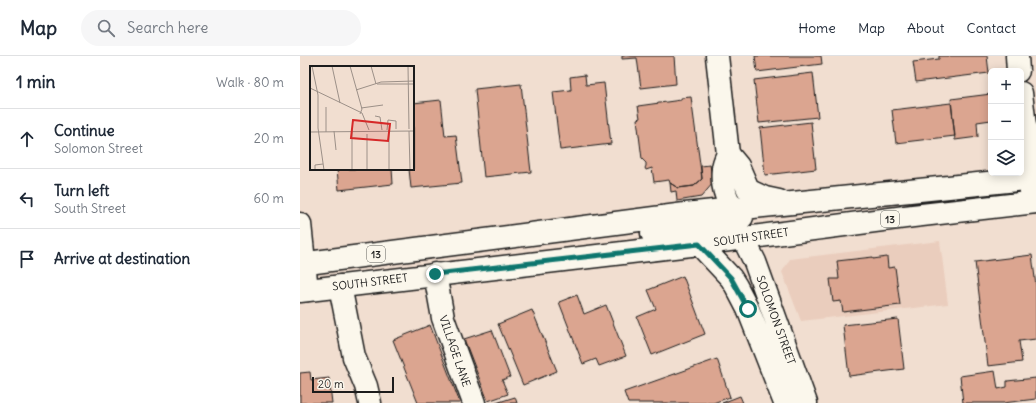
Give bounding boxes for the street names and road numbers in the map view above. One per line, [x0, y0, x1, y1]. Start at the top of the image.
road number: 13 [881, 211, 899, 227]
street label: SOUTH STREET [712, 225, 790, 249]
road number: 13 [367, 246, 385, 262]
street label: SOUTH STREET [331, 270, 409, 294]
street label: SOLOMON STREET [753, 274, 799, 367]
street label: VILLAGE LANE [436, 313, 474, 389]

